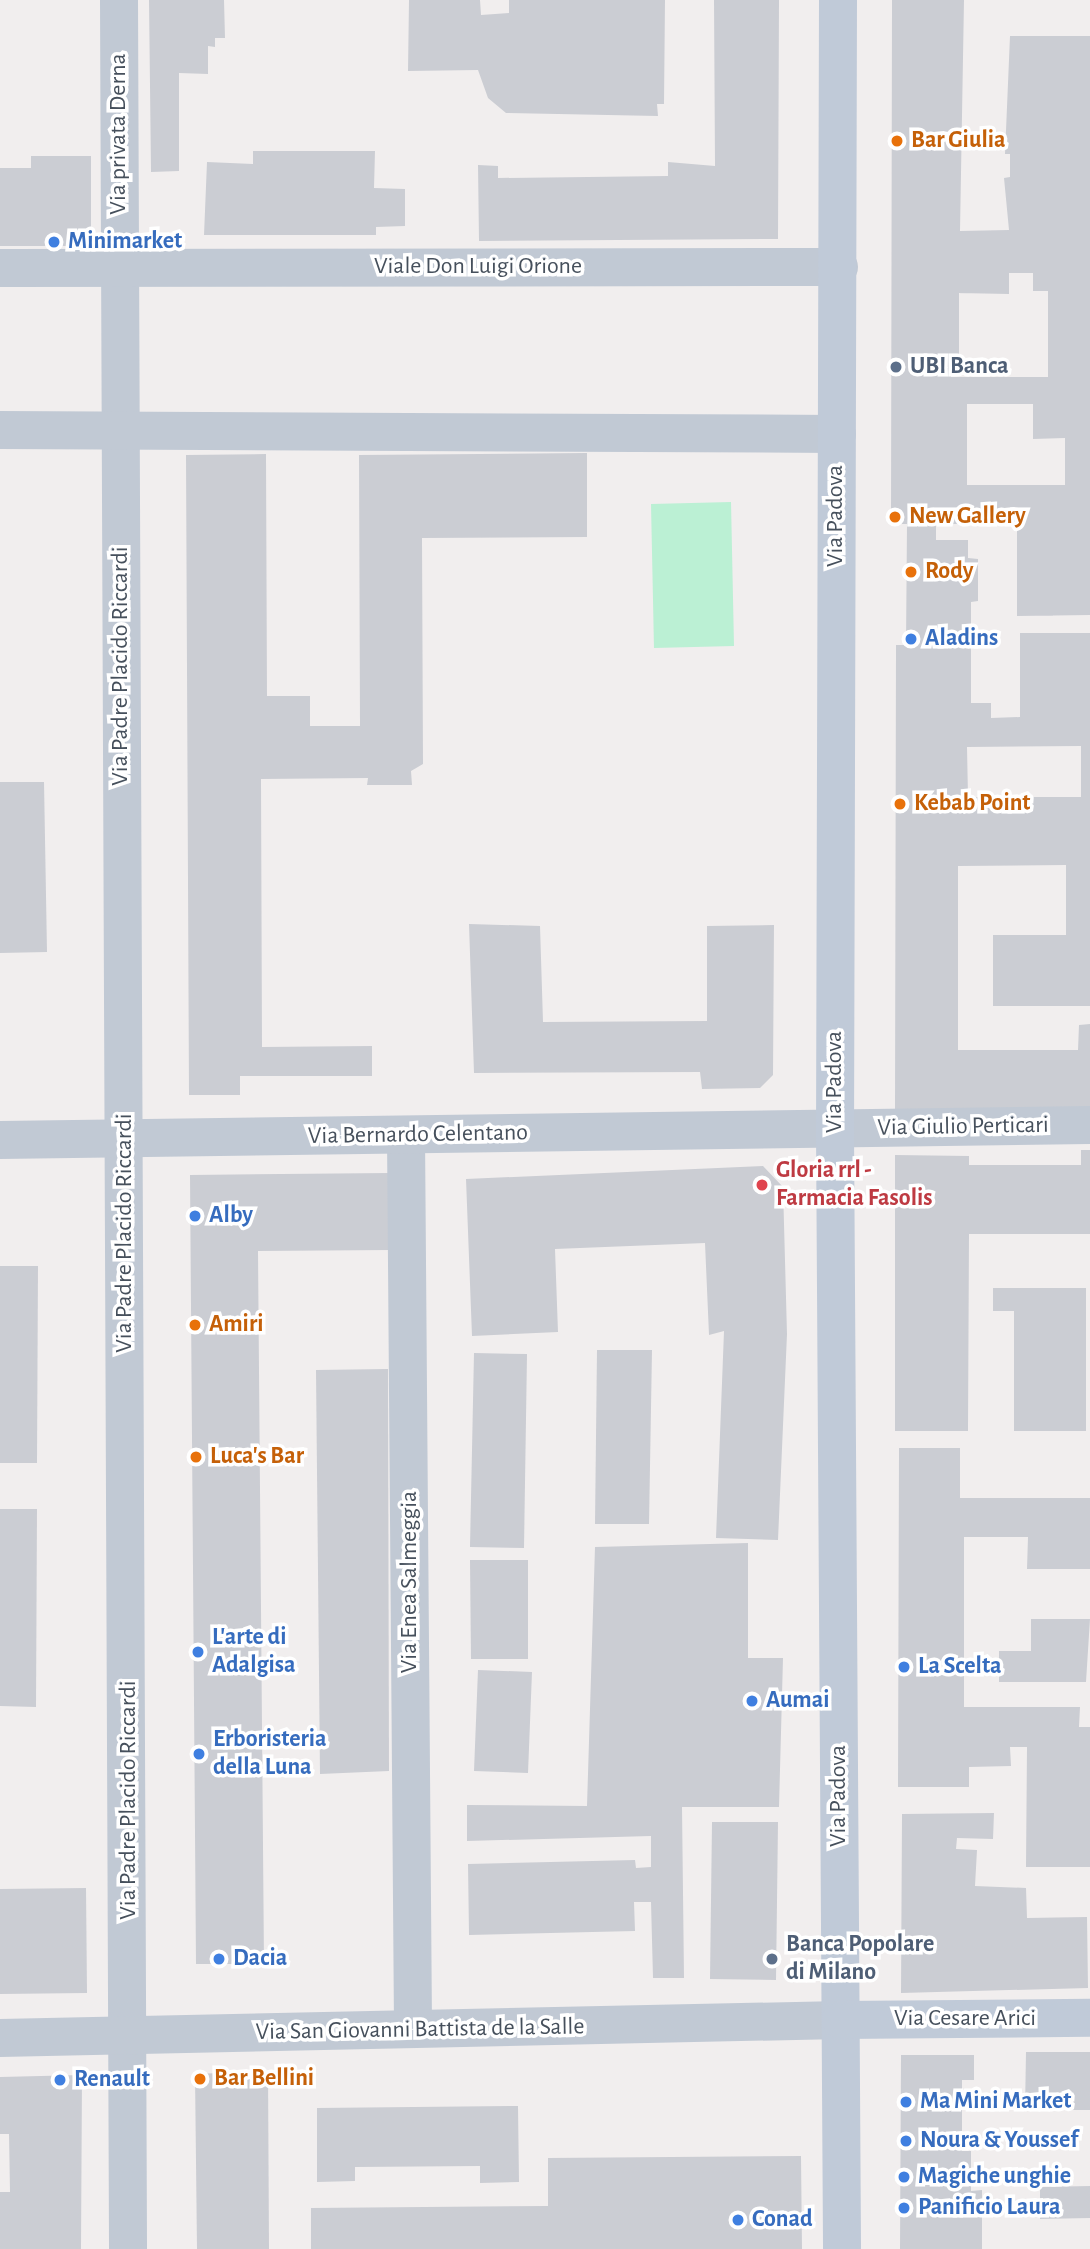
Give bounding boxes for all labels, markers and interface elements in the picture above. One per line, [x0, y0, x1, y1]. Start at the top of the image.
street label: Via privata Derna [105, 53, 133, 215]
place label: Bar Giulia [911, 127, 1006, 155]
marker: Bar Giulia [889, 133, 905, 149]
place label: Minimarket [68, 228, 182, 256]
marker: Minimarket [46, 234, 62, 250]
street label: Viale Don Luigi Orione [374, 253, 582, 281]
place label: UBI Banca [910, 353, 1008, 381]
marker: UBI Banca [888, 359, 904, 375]
street label: Via Padova [822, 465, 850, 567]
place label: New Gallery [909, 503, 1026, 531]
marker: New Gallery [887, 509, 903, 525]
street label: Via Padre Placido Riccardi [107, 546, 135, 786]
place label: Rody [925, 558, 974, 586]
marker: Rody [903, 564, 919, 580]
place label: Aladins [925, 625, 998, 653]
marker: Aladins [903, 631, 919, 647]
place label: Kebab Point [914, 790, 1030, 818]
marker: Kebab Point [892, 796, 908, 812]
street label: Via Padova [821, 1031, 849, 1133]
street label: Via Giulio Perticari [877, 1111, 1049, 1143]
street label: Via Padre Placido Riccardi [111, 1113, 139, 1353]
street label: Via Bernardo Celentano [308, 1119, 528, 1151]
place label: Gloria rrl - Farmacia Fasolis [776, 1157, 932, 1213]
marker: Gloria rrl - Farmacia Fasolis [754, 1177, 770, 1193]
place label: Alby [209, 1202, 253, 1230]
marker: Alby [187, 1208, 203, 1224]
place label: Amiri [209, 1311, 264, 1339]
marker: Amiri [187, 1317, 203, 1333]
place label: Luca's Bar [210, 1443, 304, 1471]
marker: Luca's Bar [188, 1449, 204, 1465]
street label: Via Enea Salmeggia [396, 1491, 424, 1673]
place label: L'arte di Adalgisa [212, 1624, 295, 1680]
marker: L'arte di Adalgisa [190, 1644, 206, 1660]
place label: La Scelta [918, 1653, 1002, 1681]
marker: La Scelta [896, 1659, 912, 1675]
street label: Via Padre Placido Riccardi [115, 1680, 143, 1920]
place label: Aumai [766, 1687, 829, 1715]
marker: Aumai [744, 1693, 760, 1709]
place label: Erboristeria della Luna [213, 1726, 327, 1782]
street label: Via Padova [825, 1745, 853, 1847]
marker: Erboristeria della Luna [191, 1746, 207, 1762]
place label: Banca Popolare di Milano [786, 1931, 934, 1987]
place label: Dacia [233, 1945, 287, 1973]
marker: Dacia [211, 1951, 227, 1967]
marker: Banca Popolare di Milano [764, 1951, 780, 1967]
street label: Via Cesare Arici [894, 2005, 1036, 2033]
street label: Via San Giovanni Battista de la Salle [255, 2013, 585, 2047]
place label: Bar Bellini [214, 2065, 314, 2093]
place label: Renault [74, 2066, 150, 2094]
marker: Bar Bellini [192, 2071, 208, 2087]
marker: Renault [52, 2072, 68, 2088]
place label: Ma Mini Market [920, 2088, 1071, 2116]
marker: Ma Mini Market [898, 2094, 914, 2110]
place label: Noura & Youssef [920, 2127, 1078, 2155]
marker: Noura & Youssef [898, 2133, 914, 2149]
place label: Magiche unghie [918, 2163, 1071, 2191]
marker: Magiche unghie [896, 2169, 912, 2185]
place label: Panificio Laura [918, 2194, 1060, 2222]
marker: Panificio Laura [896, 2200, 912, 2216]
place label: Conad [752, 2206, 813, 2234]
marker: Conad [730, 2212, 746, 2228]

